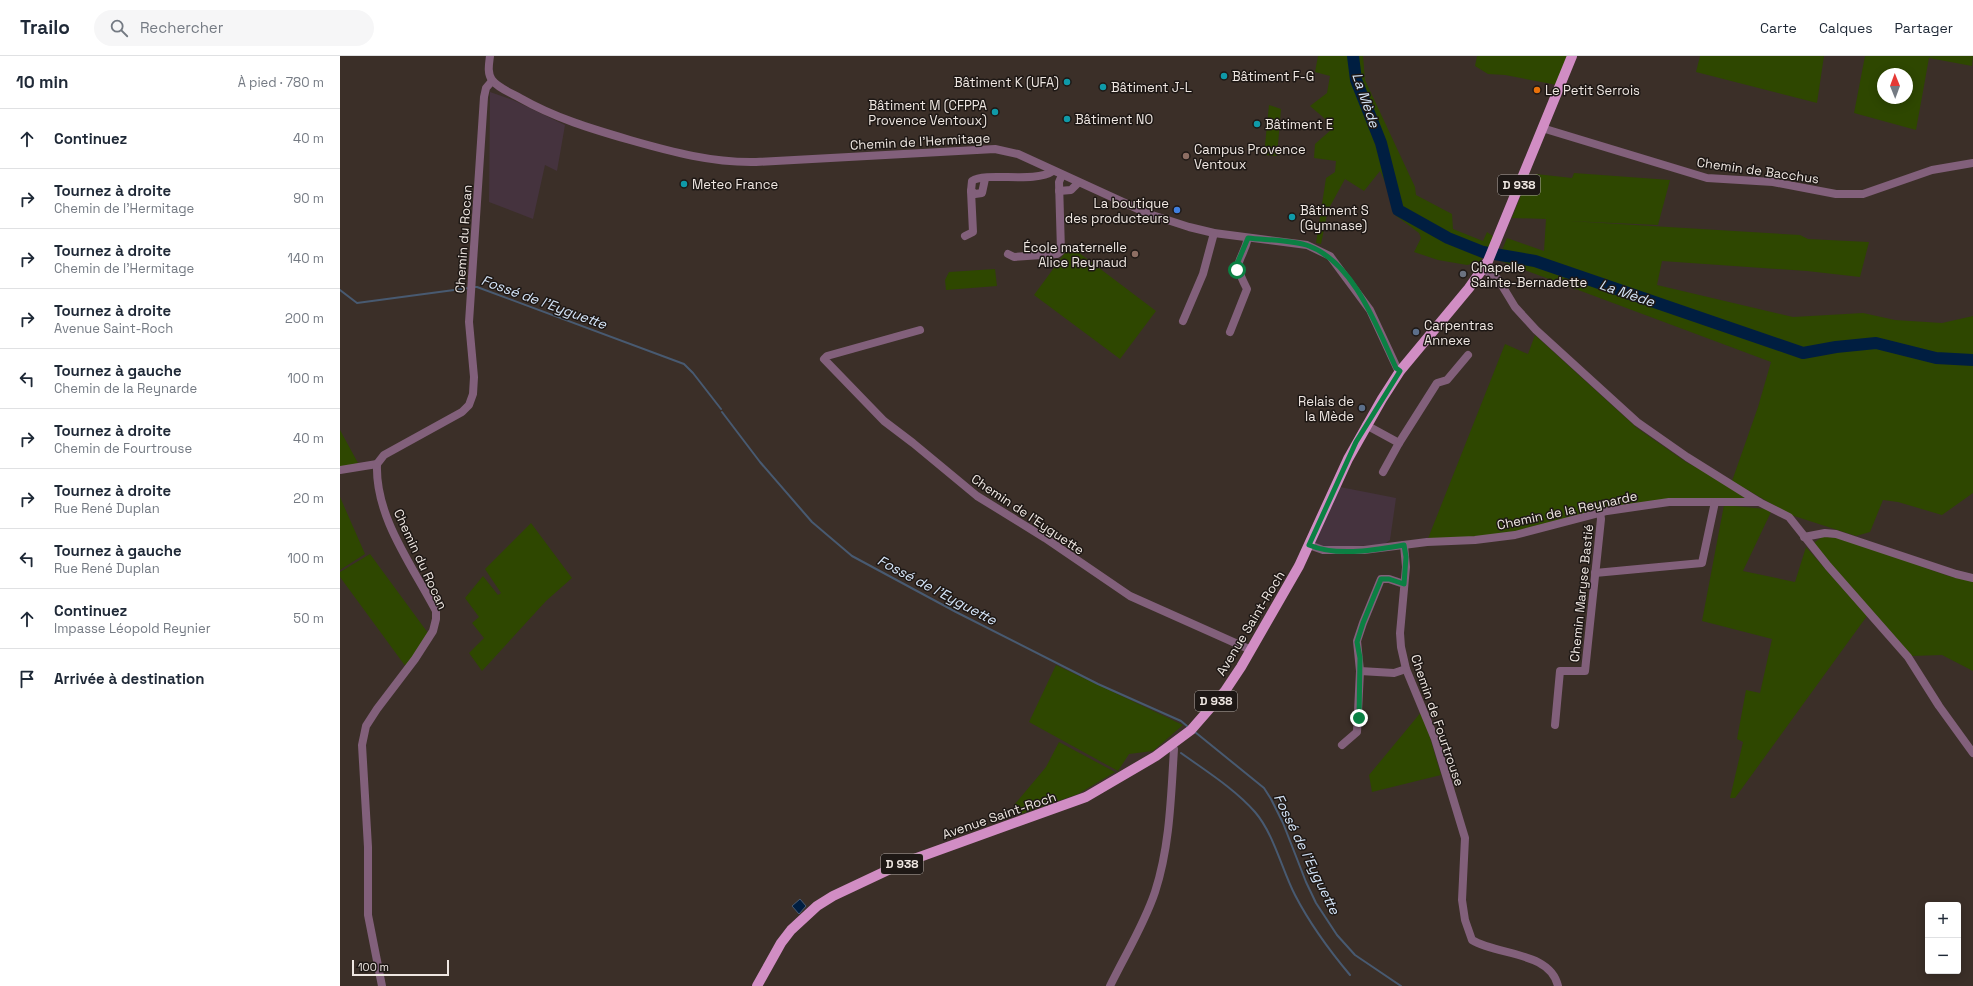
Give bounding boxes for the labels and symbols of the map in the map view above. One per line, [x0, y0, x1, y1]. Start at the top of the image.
place label: Bâtiment F-G [1232, 68, 1314, 85]
north arrow [1877, 68, 1913, 104]
water label: La Mède [1348, 70, 1384, 131]
marker: Bâtiment F-G [1219, 71, 1229, 81]
place label: Bâtiment K (UFA) [954, 74, 1059, 91]
marker: Bâtiment K (UFA) [1062, 77, 1072, 87]
place label: Bâtiment J-L [1111, 79, 1192, 96]
marker: Bâtiment J-L [1098, 82, 1108, 92]
place label: Le Petit Serrois [1545, 82, 1640, 99]
marker: Le Petit Serrois [1532, 85, 1542, 95]
place label: Bâtiment M (CFPPA Provence Ventoux) [868, 97, 987, 129]
marker: Bâtiment M (CFPPA Provence Ventoux) [990, 107, 1000, 117]
place label: Bâtiment NO [1075, 111, 1153, 128]
marker: Bâtiment NO [1062, 114, 1072, 124]
place label: Bâtiment E [1265, 116, 1333, 133]
marker: Bâtiment E [1252, 119, 1262, 129]
street label: Chemin de l'Hermitage [850, 129, 991, 154]
place label: Campus Provence Ventoux [1194, 141, 1306, 173]
marker: Campus Provence Ventoux [1181, 151, 1191, 161]
street label: Chemin de Bacchus [1696, 154, 1820, 188]
road number: D 938 [1498, 175, 1540, 195]
place label: Meteo France [692, 176, 778, 193]
marker: Meteo France [679, 179, 689, 189]
street label: Chemin du Rocan [451, 184, 476, 294]
place label: La boutique des producteurs [1065, 195, 1169, 227]
place label: Bâtiment S (Gymnase) [1300, 202, 1369, 234]
marker: La boutique des producteurs [1172, 205, 1182, 215]
marker: Bâtiment S (Gymnase) [1287, 212, 1297, 222]
place label: École maternelle Alice Reynaud [1023, 239, 1127, 271]
marker: École maternelle Alice Reynaud [1130, 249, 1140, 259]
place label: Chapelle Sainte-Bernadette [1471, 259, 1587, 291]
route start [1228, 261, 1246, 279]
marker: Chapelle Sainte-Bernadette [1458, 269, 1468, 279]
water label: Fossé de l'Eyguette [479, 271, 610, 333]
water label: La Mède [1597, 275, 1658, 311]
place label: Carpentras Annexe [1424, 317, 1494, 349]
marker: Carpentras Annexe [1411, 327, 1421, 337]
place label: Relais de la Mède [1298, 393, 1354, 425]
marker: Relais de la Mède [1357, 403, 1367, 413]
street label: Chemin de l'Eyguette [968, 470, 1087, 559]
street label: Chemin de la Reynarde [1495, 487, 1639, 534]
street label: Chemin du Rocan [390, 506, 451, 612]
street label: Chemin Maryse Bastié [1566, 523, 1597, 663]
water label: Fossé de l'Eyguette [874, 551, 1000, 629]
street label: Avenue Saint-Roch [1212, 568, 1288, 679]
street label: Chemin de Fourtrouse [1407, 652, 1468, 788]
road number: D 938 [1195, 691, 1237, 711]
route end [1350, 709, 1368, 727]
street label: Avenue Saint-Roch [940, 788, 1058, 843]
water label: Fossé de l'Eyguette [1270, 791, 1344, 918]
road number: D 938 [881, 854, 923, 874]
scale bar [352, 958, 449, 977]

